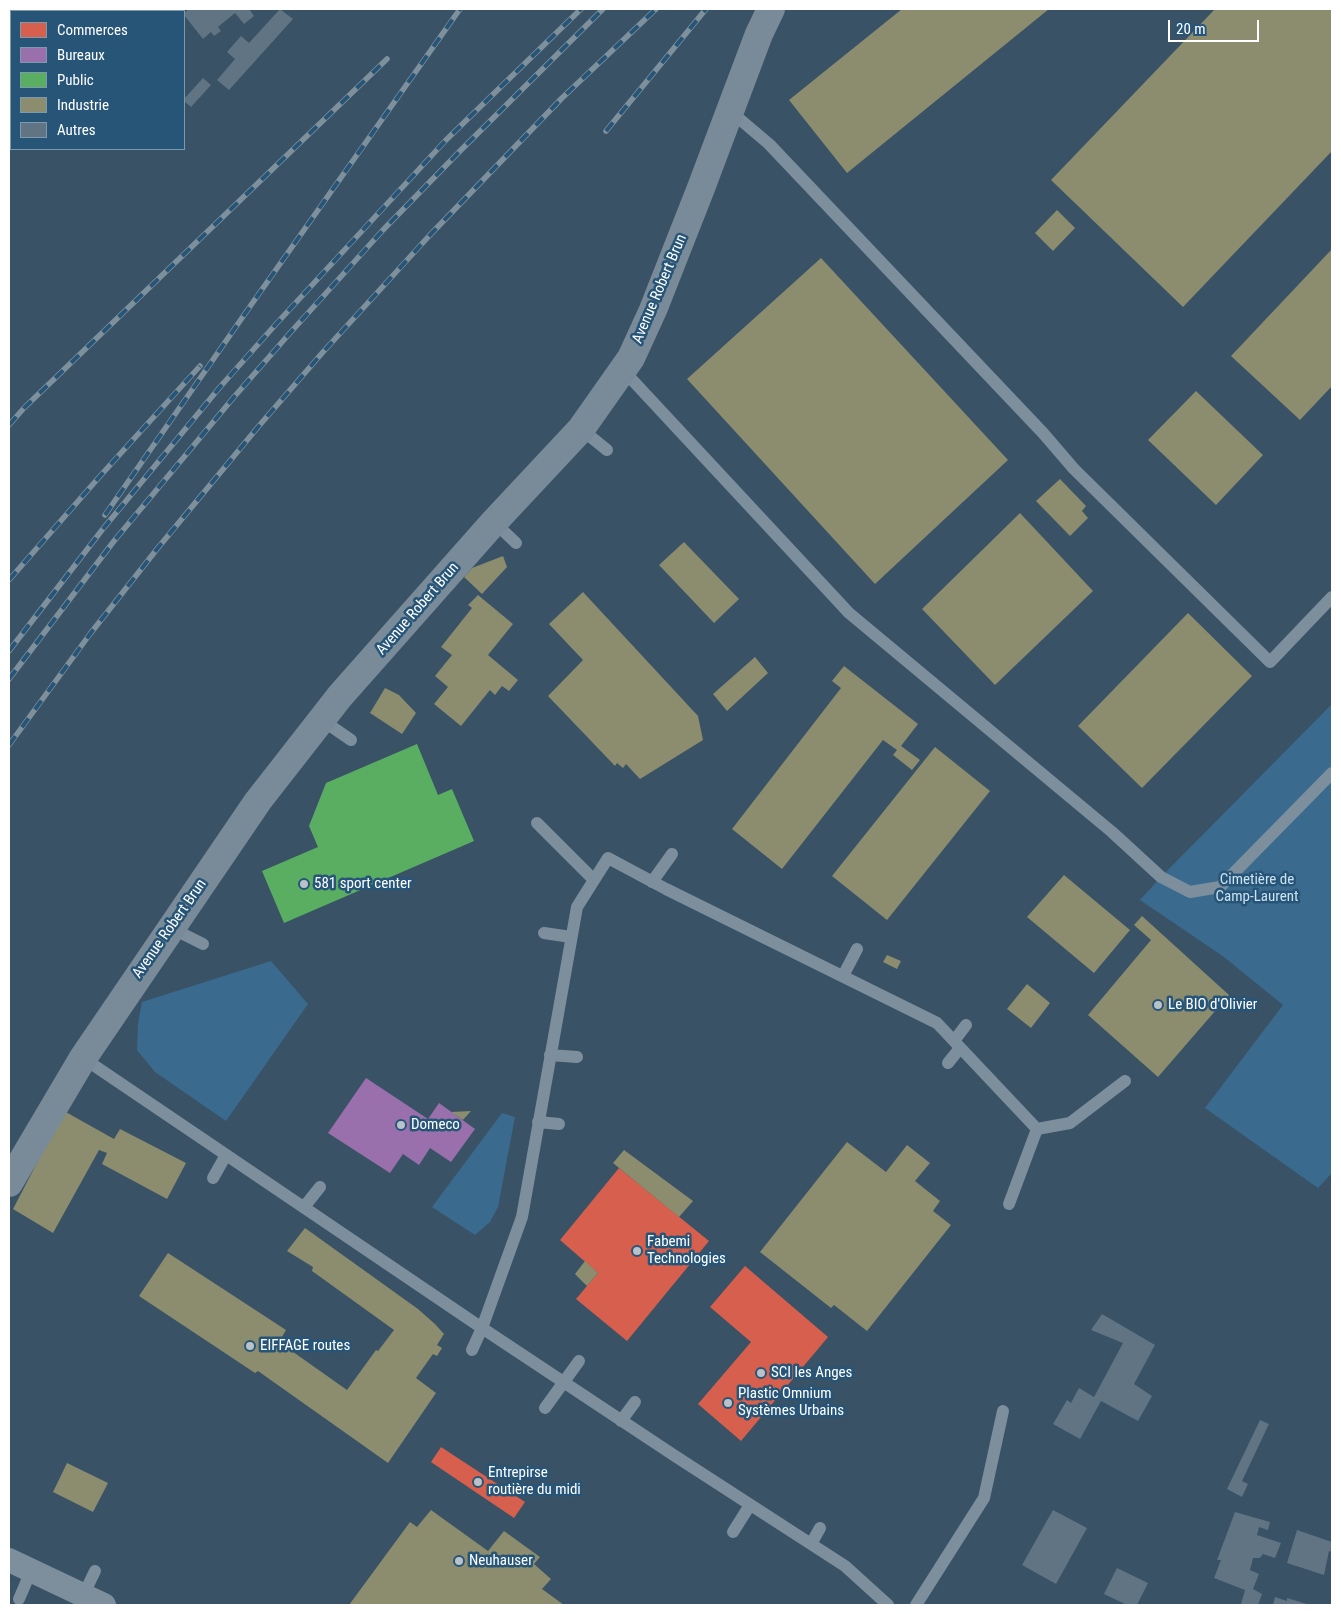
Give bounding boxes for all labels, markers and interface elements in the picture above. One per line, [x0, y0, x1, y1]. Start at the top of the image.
legend [10, 10, 185, 150]
scale bar [1171, 10, 1262, 42]
text: 20 m [1176, 20, 1206, 38]
text: Commerces [57, 21, 128, 39]
text: Bureaux [57, 46, 105, 64]
text: Public [57, 71, 94, 89]
text: Industrie [57, 96, 109, 114]
text: Autres [57, 121, 96, 139]
street label: Avenue Robert Brun [629, 232, 691, 346]
street label: Avenue Robert Brun [373, 559, 463, 659]
park label: Cimetière de Camp-Laurent [1216, 871, 1298, 906]
place label: 581 sport center [314, 875, 412, 893]
street label: Avenue Robert Brun [129, 876, 211, 982]
marker: 581 sport center [298, 878, 310, 890]
place label: Le BIO d'Olivier [1168, 996, 1257, 1014]
marker: Le BIO d'Olivier [1152, 999, 1164, 1011]
place label: Domeco [411, 1116, 460, 1134]
marker: Domeco [395, 1119, 407, 1131]
place label: Fabemi Technologies [647, 1233, 726, 1268]
marker: Fabemi Technologies [631, 1245, 643, 1257]
place label: EIFFAGE routes [260, 1337, 350, 1355]
marker: EIFFAGE routes [244, 1340, 256, 1352]
place label: SCI les Anges [771, 1364, 852, 1382]
marker: SCI les Anges [755, 1367, 767, 1379]
place label: Plastic Omnium Systèmes Urbains [738, 1385, 844, 1420]
marker: Plastic Omnium Systèmes Urbains [722, 1397, 734, 1409]
place label: Entrepirse routière du midi [488, 1464, 581, 1499]
marker: Entrepirse routière du midi [472, 1476, 484, 1488]
place label: Neuhauser [469, 1552, 533, 1570]
marker: Neuhauser [453, 1555, 465, 1567]

